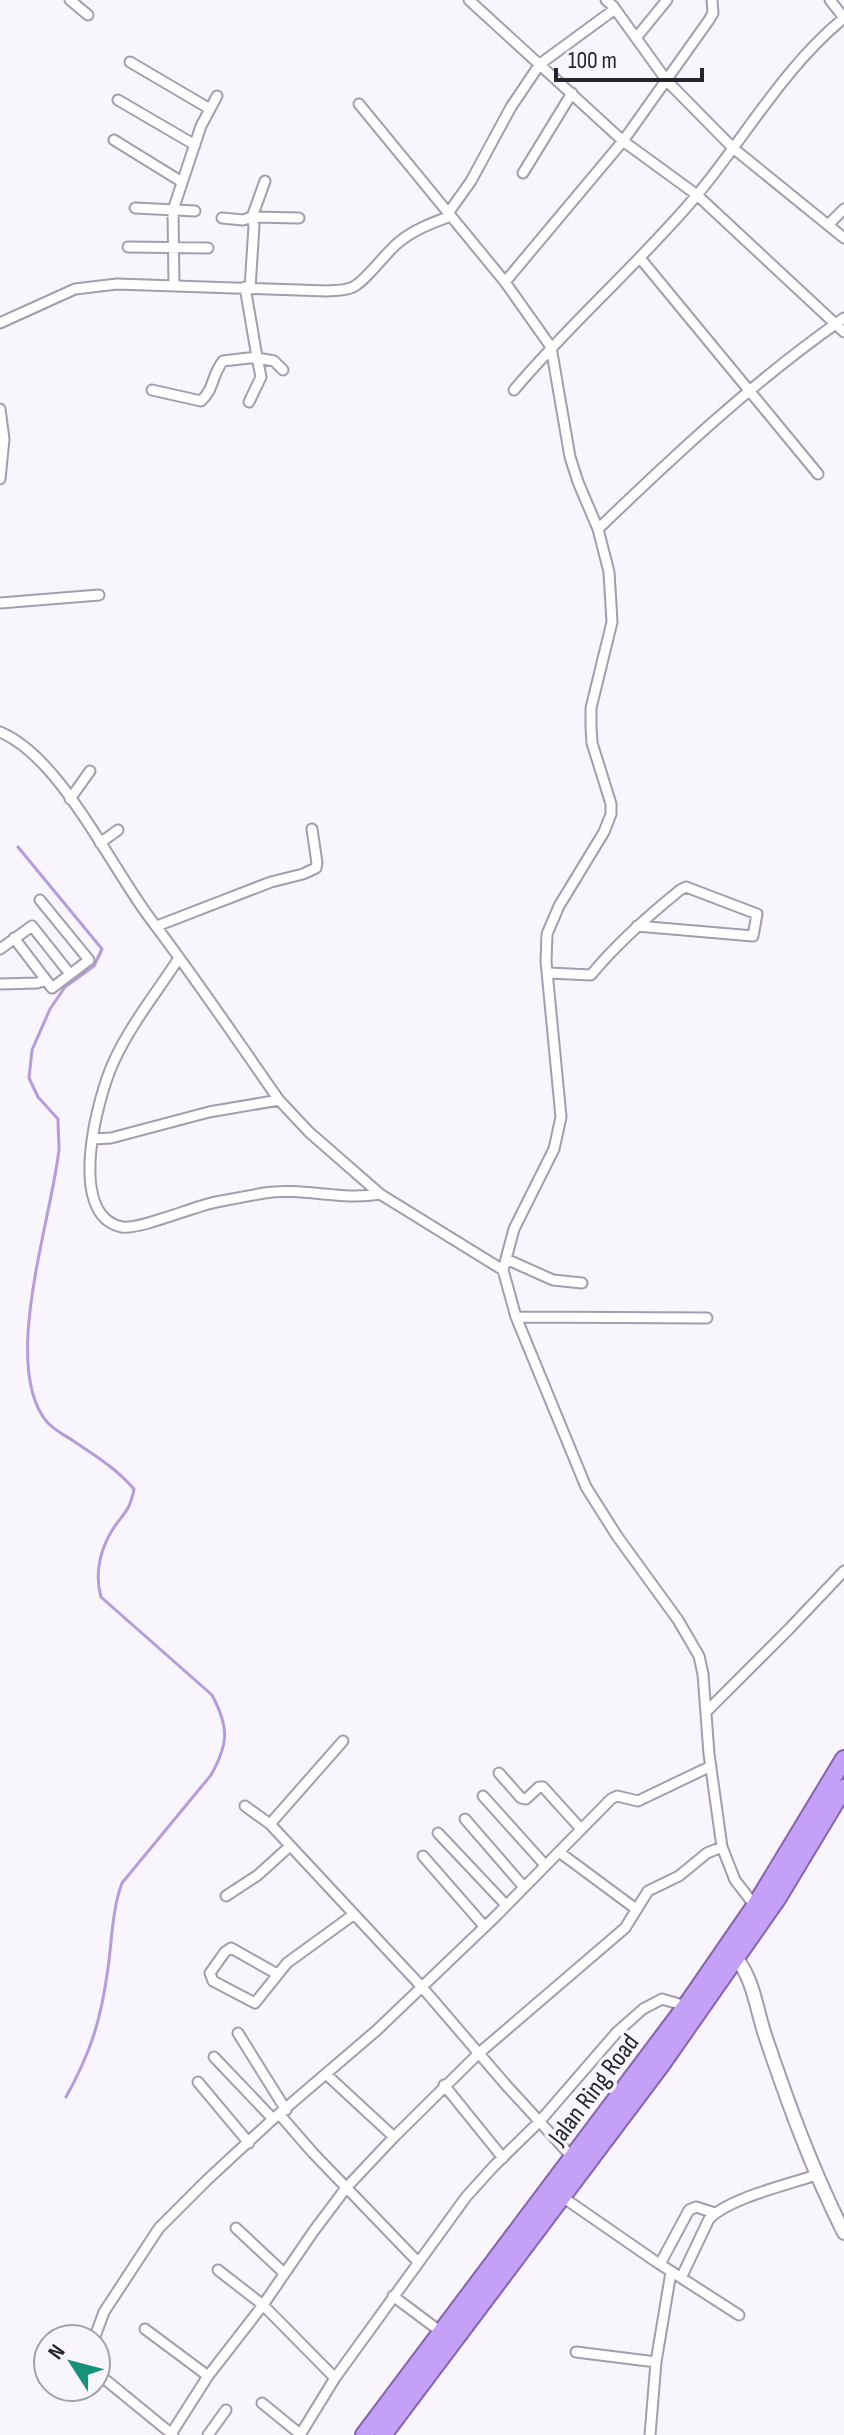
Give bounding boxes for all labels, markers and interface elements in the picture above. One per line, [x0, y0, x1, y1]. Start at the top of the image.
scale bar [556, 32, 702, 82]
text: 100 m [568, 46, 617, 75]
street label: Jalan Ring Road [542, 2028, 646, 2152]
north arrow [32, 2323, 112, 2403]
text: N [43, 2339, 71, 2365]

